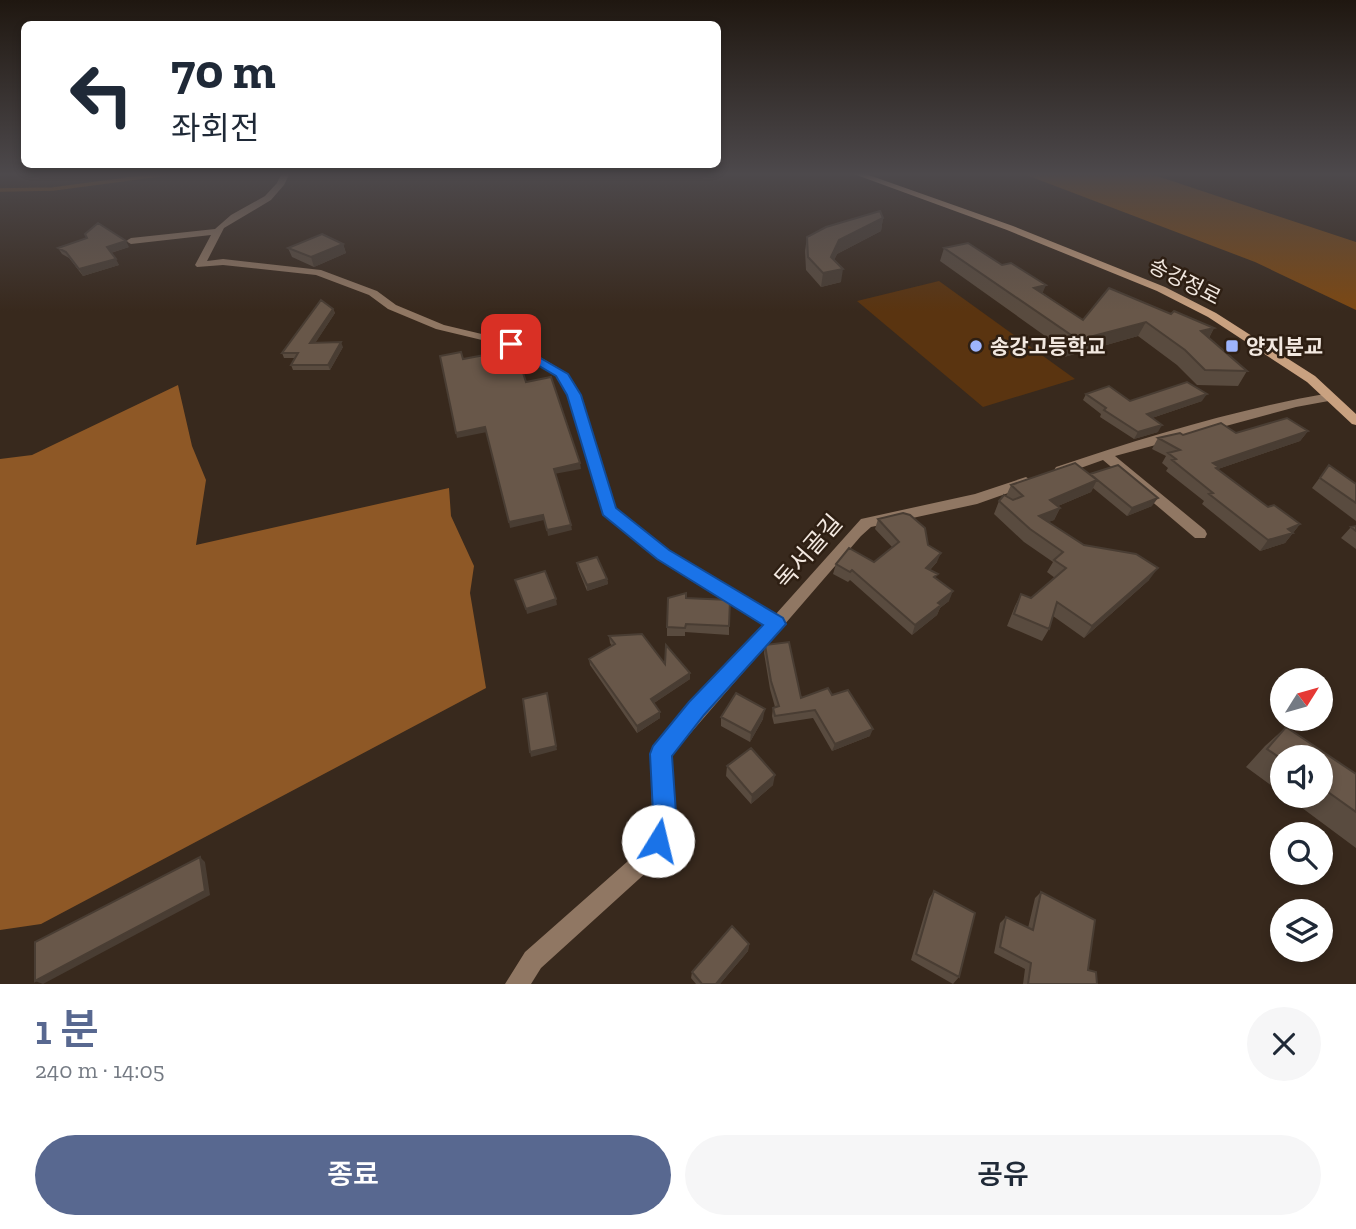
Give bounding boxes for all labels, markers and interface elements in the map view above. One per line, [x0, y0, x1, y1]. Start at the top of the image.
text: 70 m [171, 42, 276, 101]
icon: left [56, 49, 147, 140]
text: 좌회전 [171, 109, 259, 147]
street label: 송강정로 [1145, 252, 1225, 310]
pin [481, 314, 541, 374]
icon: arrive [492, 325, 530, 363]
place label: 송강고등학교 [990, 334, 1106, 359]
place label: 양지분교 [1246, 334, 1323, 359]
marker: 송강고등학교 [968, 338, 984, 354]
marker: 양지분교 [1224, 338, 1240, 354]
street label: 독서골길 [768, 508, 848, 594]
north arrow [1270, 668, 1334, 732]
map controls [1270, 668, 1333, 962]
button: sound [1270, 745, 1333, 808]
position arrow [621, 804, 695, 878]
button: search [1270, 822, 1333, 885]
button: layers [1270, 899, 1333, 962]
text: 1 분 [35, 1004, 99, 1055]
button: close [1247, 1007, 1321, 1081]
text: 240 m · 14:05 [35, 1056, 164, 1084]
button: 종료 [35, 1135, 671, 1215]
button: 공유 [685, 1135, 1321, 1215]

